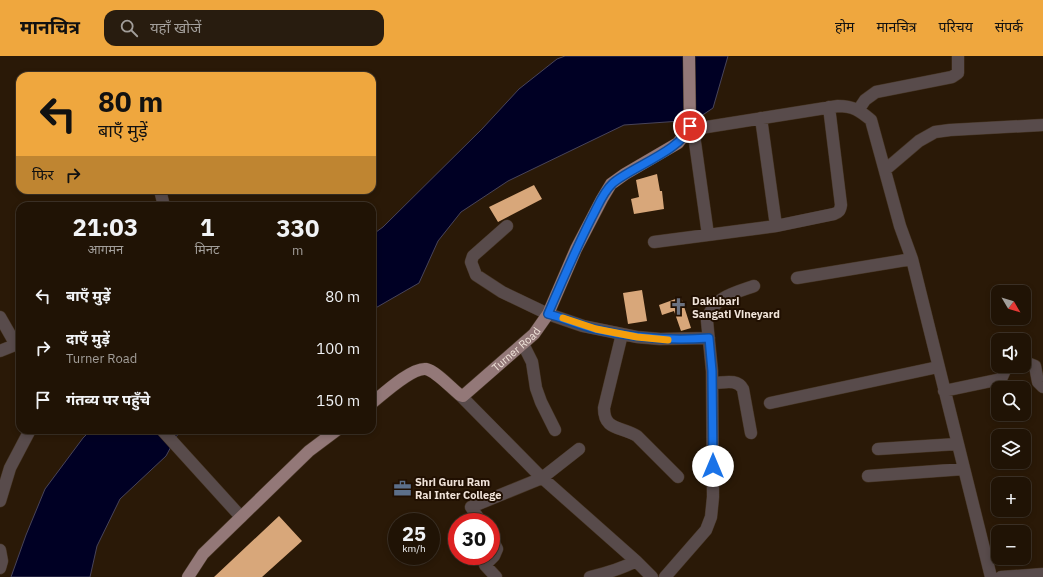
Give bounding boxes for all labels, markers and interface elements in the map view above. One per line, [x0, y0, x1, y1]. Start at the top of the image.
search box [104, 10, 384, 46]
text: मानचित्र [20, 15, 80, 39]
icon: search [118, 17, 140, 39]
text: यहाँ खोजें [150, 18, 201, 37]
text: होम [835, 18, 854, 36]
text: मानचित्र [876, 18, 917, 36]
text: परिचय [939, 18, 973, 36]
text: संपर्क [995, 18, 1023, 36]
text: 80 m [98, 83, 163, 120]
icon: left [32, 88, 84, 140]
pin [673, 109, 707, 143]
icon: arrive [679, 115, 701, 137]
text: बाएँ मुड़ें [98, 119, 148, 142]
icon: right [62, 164, 84, 186]
text: फिर [32, 165, 54, 184]
text: 21:03 [73, 211, 138, 243]
text: 1 [200, 211, 214, 243]
text: 330 [276, 212, 319, 244]
text: आगमन [88, 241, 123, 258]
text: मिनट [195, 241, 220, 258]
text: m [292, 242, 303, 259]
icon: left [32, 285, 54, 307]
north arrow [991, 285, 1031, 325]
map controls [991, 285, 1031, 565]
text: बाएँ मुड़ें [66, 286, 111, 305]
text: 80 m [325, 287, 360, 306]
place label: Dakhbari Sangati Vineyard [692, 294, 780, 321]
church icon: Dakhbari Sangati Vineyard [669, 297, 689, 317]
street label: Turner Road [489, 324, 544, 374]
text: दाएँ मुड़ें [66, 329, 110, 348]
button: sound [991, 333, 1031, 373]
icon: right [32, 337, 54, 359]
text: 100 m [316, 339, 360, 358]
text: Turner Road [66, 350, 137, 367]
button: search [991, 381, 1031, 421]
icon: arrive [32, 389, 54, 411]
text: गंतव्य पर पहुँचे [66, 390, 150, 409]
text: 150 m [316, 391, 360, 410]
button: layers [991, 429, 1031, 469]
position arrow [692, 445, 734, 487]
place label: Shri Guru Ram Rai Inter College [415, 475, 501, 502]
button: + [991, 477, 1031, 517]
office icon: Shri Guru Ram Rai Inter College [392, 478, 412, 498]
speed limit sign: 30 [448, 513, 500, 565]
text: 25 [402, 520, 426, 547]
button: − [991, 525, 1031, 565]
text: km/h [402, 542, 426, 555]

